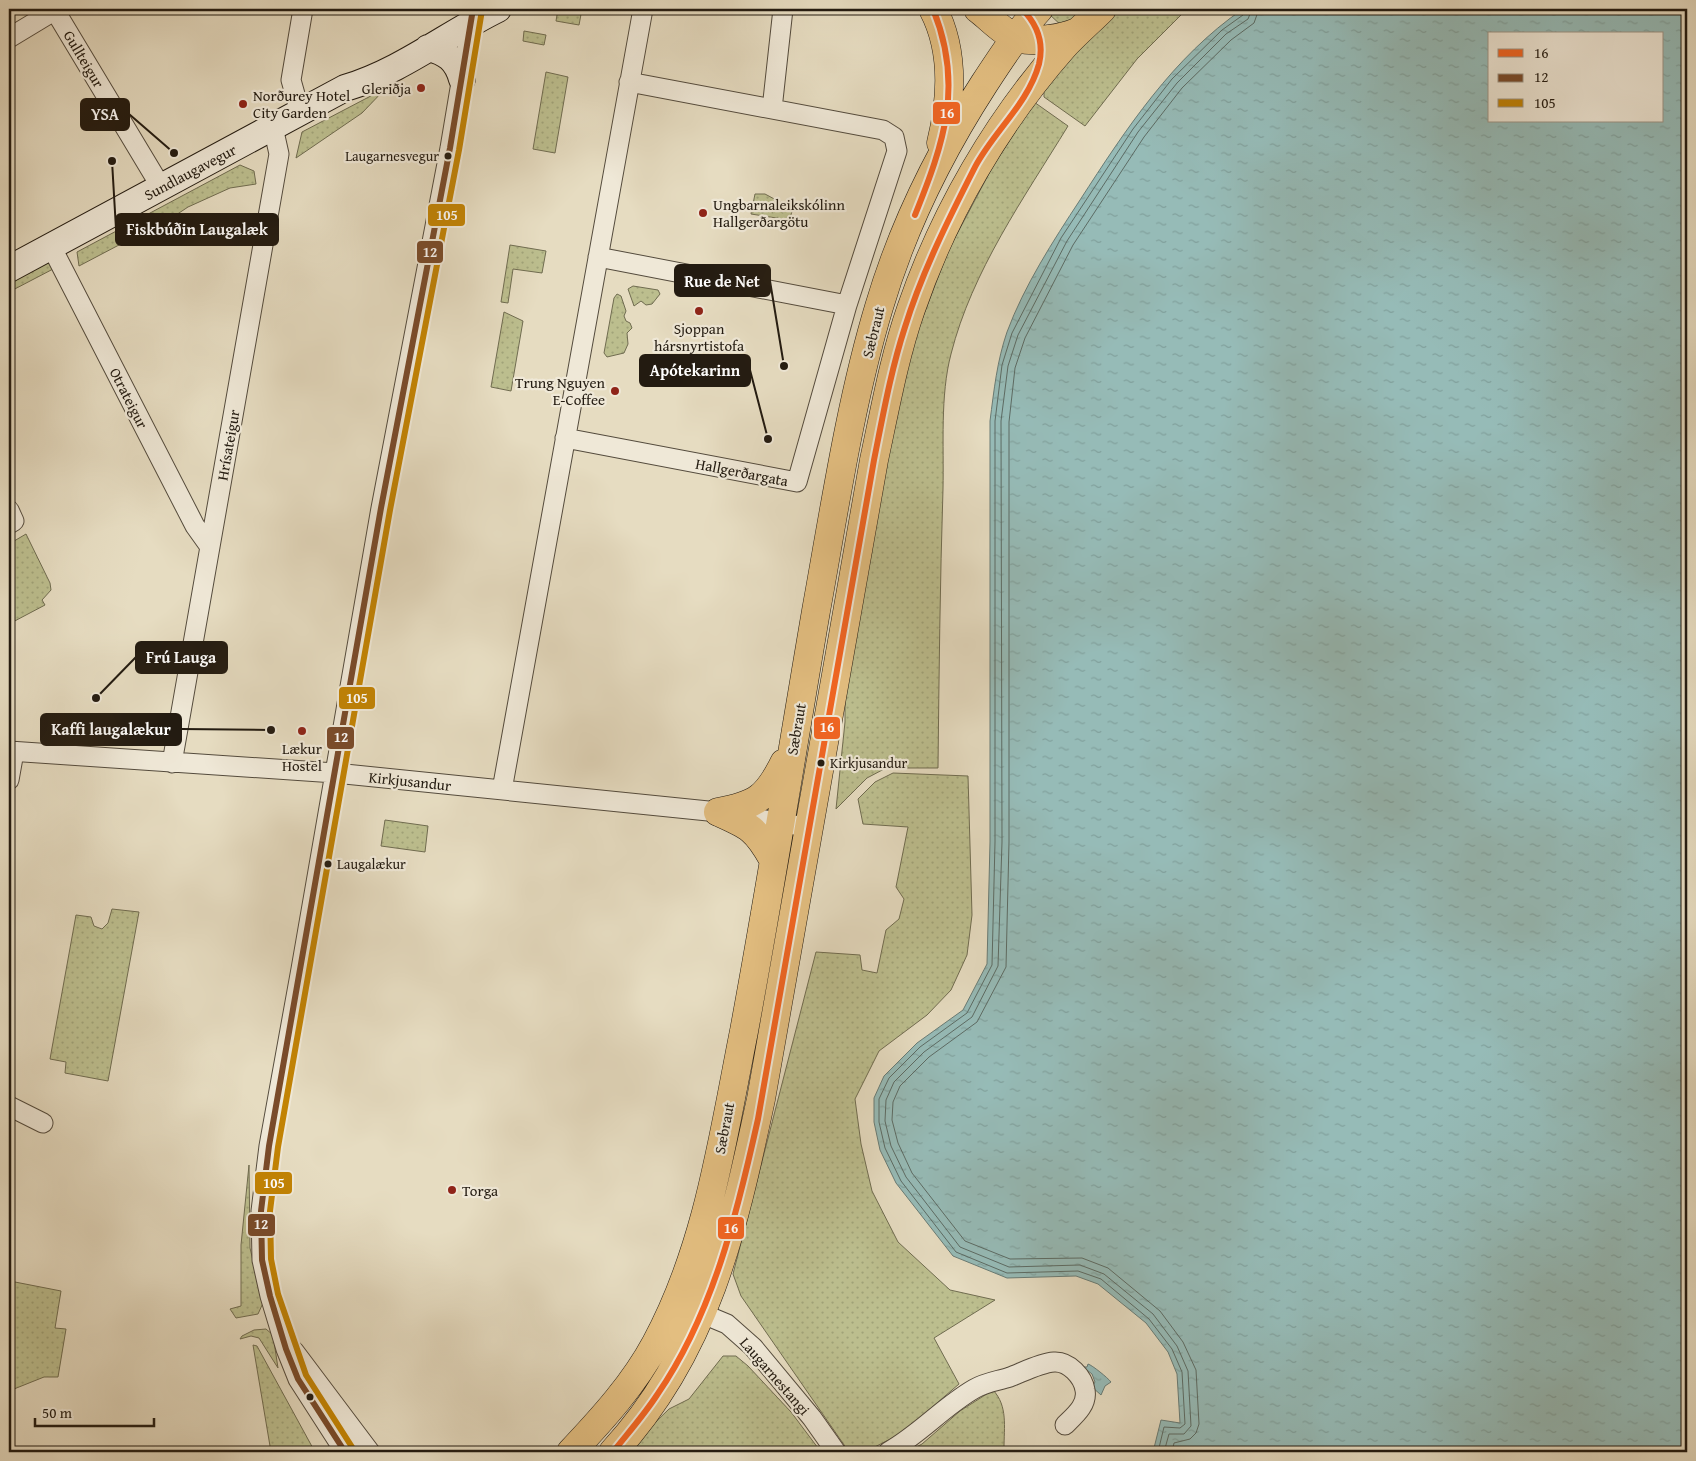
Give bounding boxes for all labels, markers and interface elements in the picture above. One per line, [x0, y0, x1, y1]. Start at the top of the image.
street label: Gullteigur [59, 26, 109, 92]
legend [1488, 32, 1664, 122]
text: 16 [1534, 42, 1548, 63]
text: 12 [1534, 66, 1548, 87]
place label: Gleriðja [362, 78, 411, 99]
marker: Gleriðja [415, 82, 427, 94]
place label: Norðurey Hotel City Garden [253, 85, 350, 123]
text: 105 [1534, 92, 1556, 113]
marker: Norðurey Hotel City Garden [237, 98, 249, 110]
callout: YSA [81, 99, 129, 130]
line badge: 16 [932, 101, 961, 125]
text: YSA [91, 102, 120, 126]
text: 16 [940, 103, 954, 123]
street label: Sundlaugavegur [140, 139, 240, 205]
place label: Laugarnesvegur [345, 146, 439, 166]
marker: Laugarnesvegur [443, 151, 453, 161]
place label: Ungbarnaleikskólinn Hallgerðargötu [713, 194, 845, 232]
line badge: 105 [427, 203, 466, 227]
text: 105 [436, 205, 458, 225]
marker: Ungbarnaleikskólinn Hallgerðargötu [697, 207, 709, 219]
callout: Fiskbúðin Laugalæk [116, 214, 278, 245]
text: Fiskbúðin Laugalæk [126, 217, 269, 241]
line badge: 12 [416, 240, 444, 264]
text: 12 [423, 242, 437, 262]
callout: Rue de Net [675, 265, 770, 296]
text: Rue de Net [684, 269, 760, 293]
street label: Sæbraut [856, 303, 890, 360]
marker: Sjoppan hársnyrtistofa [693, 305, 705, 317]
place label: Sjoppan hársnyrtistofa [654, 318, 744, 356]
callout: Apótekarinn [640, 355, 750, 386]
text: Apótekarinn [650, 358, 741, 382]
street label: Otrateigur [105, 364, 153, 432]
place label: Trung Nguyen E-Coffee [515, 372, 606, 410]
marker: Trung Nguyen E-Coffee [609, 385, 621, 397]
street label: Hrísateigur [211, 408, 245, 482]
street label: Hallgerðargata [694, 453, 790, 491]
callout: Frú Lauga [136, 642, 227, 673]
text: Frú Lauga [146, 645, 217, 669]
line badge: 105 [338, 686, 376, 710]
text: 105 [346, 688, 368, 708]
street label: Sæbraut [781, 701, 811, 757]
callout: Kaffi laugalækur [41, 714, 181, 745]
line badge: 16 [813, 716, 841, 740]
text: Kaffi laugalækur [51, 717, 171, 741]
text: 16 [820, 717, 834, 737]
marker: Lækur Hostel [296, 725, 308, 737]
line badge: 12 [326, 726, 355, 750]
text: 12 [334, 727, 348, 747]
place label: Lækur Hostel [282, 738, 322, 776]
place label: Kirkjusandur [830, 753, 908, 773]
marker: Kirkjusandur [816, 758, 826, 768]
street label: Kirkjusandur [368, 766, 452, 796]
place label: Laugalækur [337, 854, 406, 874]
marker: Laugalækur [323, 859, 333, 869]
street label: Sæbraut [709, 1100, 739, 1156]
line badge: 105 [254, 1171, 293, 1195]
text: 105 [263, 1173, 285, 1193]
place label: Torga [462, 1180, 498, 1201]
marker: Torga [446, 1184, 458, 1196]
line badge: 12 [247, 1213, 276, 1237]
text: 12 [254, 1214, 268, 1234]
line badge: 16 [717, 1216, 745, 1240]
text: 16 [724, 1218, 738, 1238]
street label: Laugarnestangi [735, 1332, 815, 1420]
unlabelled marker [305, 1392, 315, 1402]
scale bar [35, 1396, 154, 1428]
text: 50 m [42, 1402, 73, 1423]

